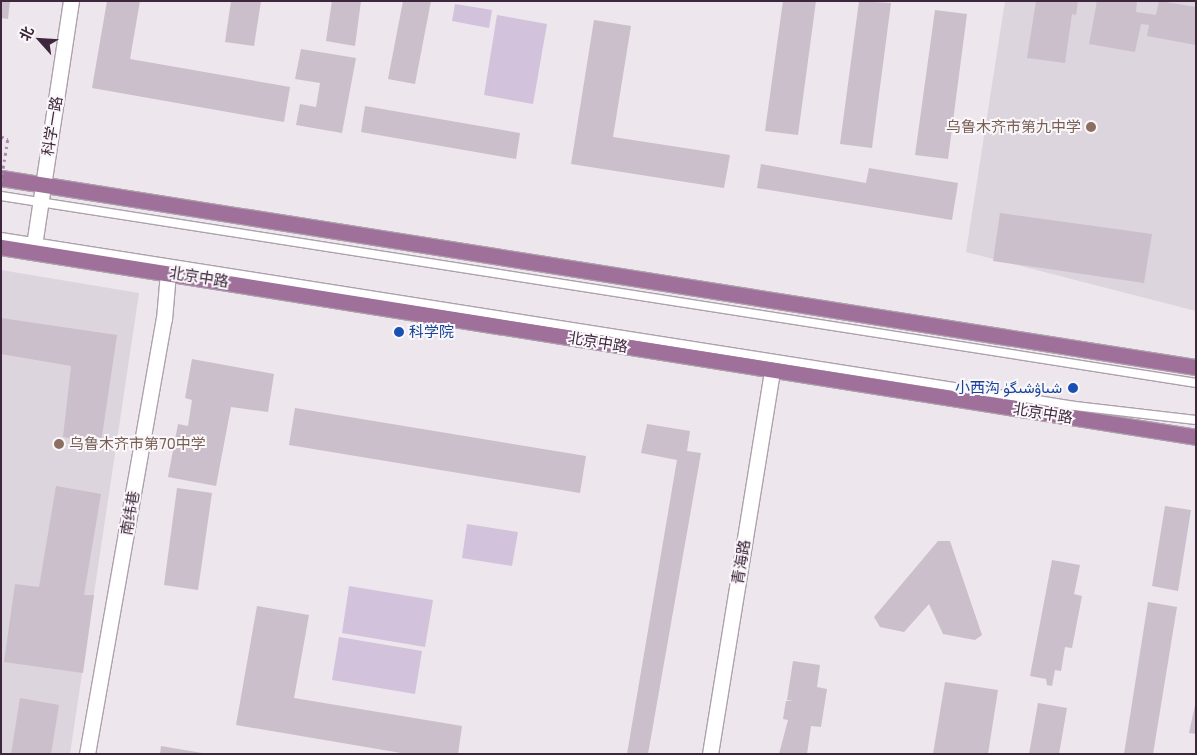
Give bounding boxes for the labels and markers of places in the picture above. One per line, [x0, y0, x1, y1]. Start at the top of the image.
place label: 乌鲁木齐市第九中学 [946, 118, 1081, 136]
marker: 乌鲁木齐市第九中学 [1085, 121, 1097, 133]
place label: 科学院 [409, 323, 454, 341]
marker: 科学院 [393, 326, 405, 338]
place label: 小西沟 شىاۋشىگۈ [955, 379, 1062, 397]
marker: 小西沟 شىاۋشىگۈ [1066, 381, 1080, 395]
place label: 乌鲁木齐市第70中学 [69, 435, 206, 453]
marker: 乌鲁木齐市第70中学 [53, 438, 65, 450]

